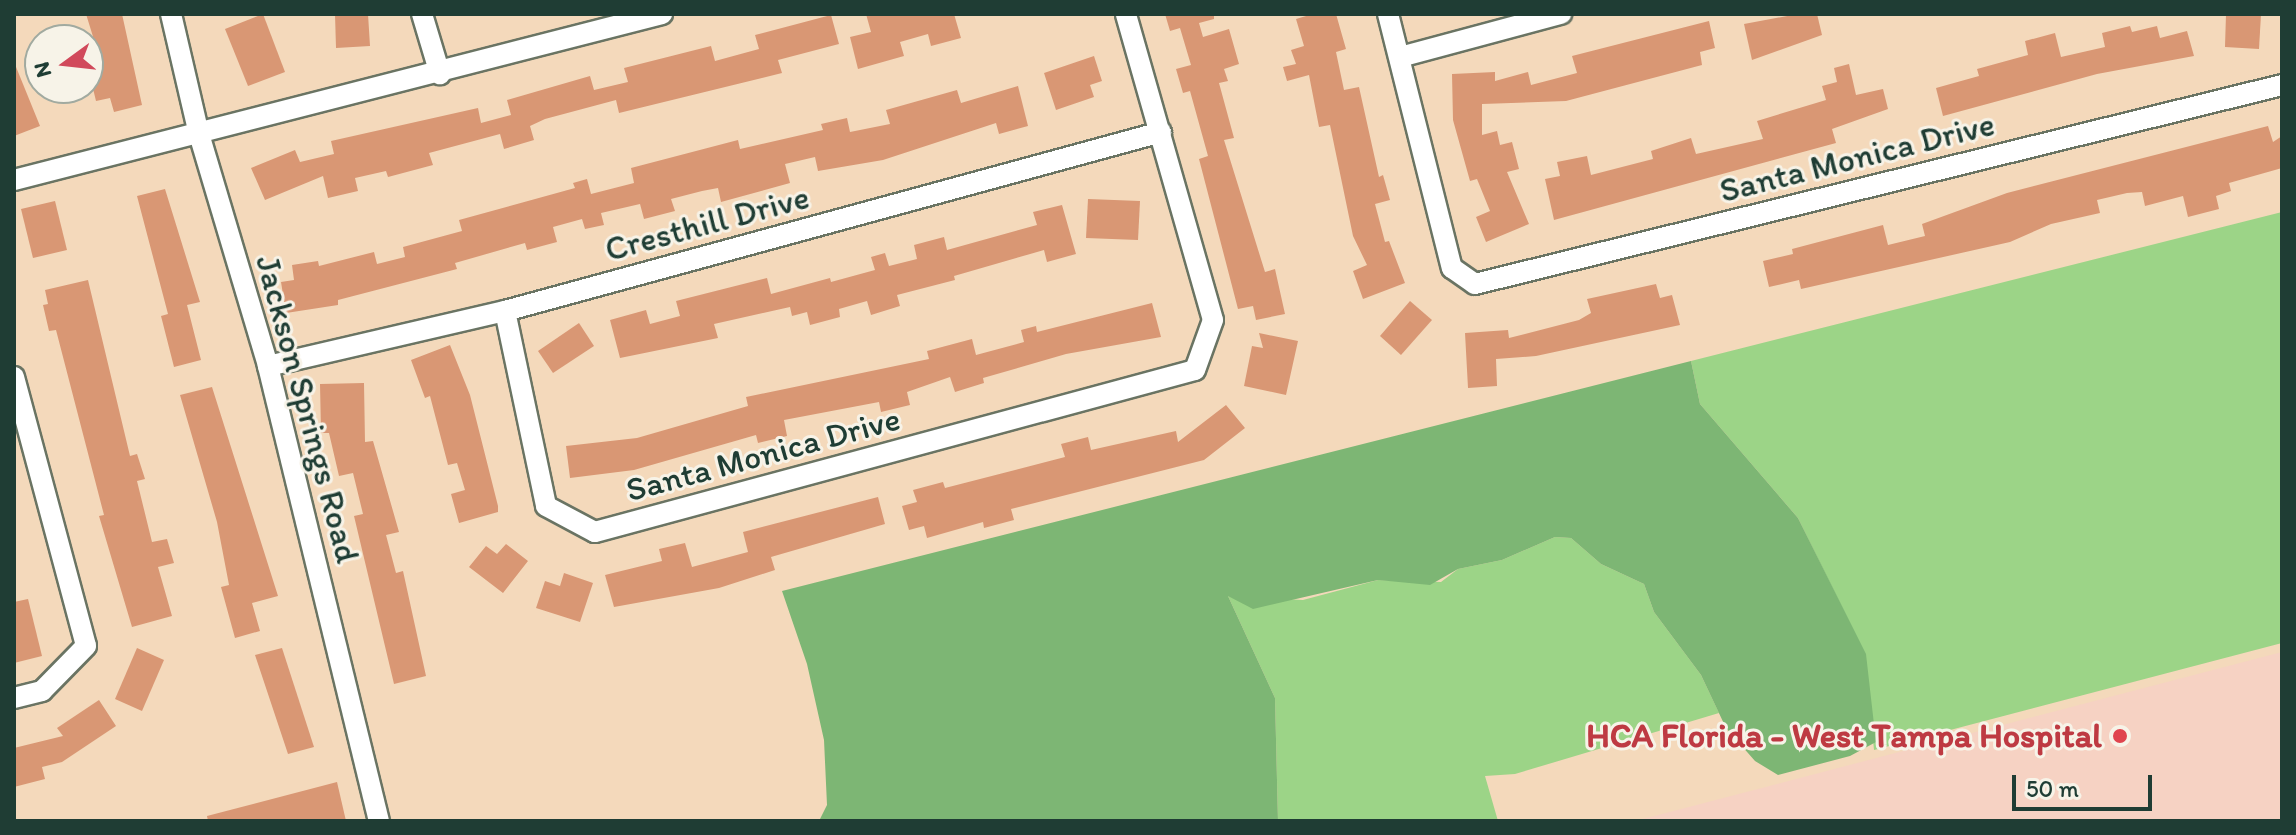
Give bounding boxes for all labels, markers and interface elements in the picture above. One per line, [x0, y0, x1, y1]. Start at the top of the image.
north arrow [24, 24, 104, 104]
text: N [27, 59, 57, 81]
street label: Santa Monica Drive [1715, 103, 1999, 211]
street label: Cresthill Drive [600, 176, 814, 270]
street label: Jackson Springs Road [247, 250, 369, 568]
street label: Santa Monica Drive [621, 398, 905, 510]
place label: HCA Florida - West Tampa Hospital [1592, 716, 2102, 756]
marker: HCA Florida - West Tampa Hospital [2109, 725, 2131, 747]
scale bar [2016, 759, 2156, 809]
text: 50 m [2026, 774, 2079, 803]

